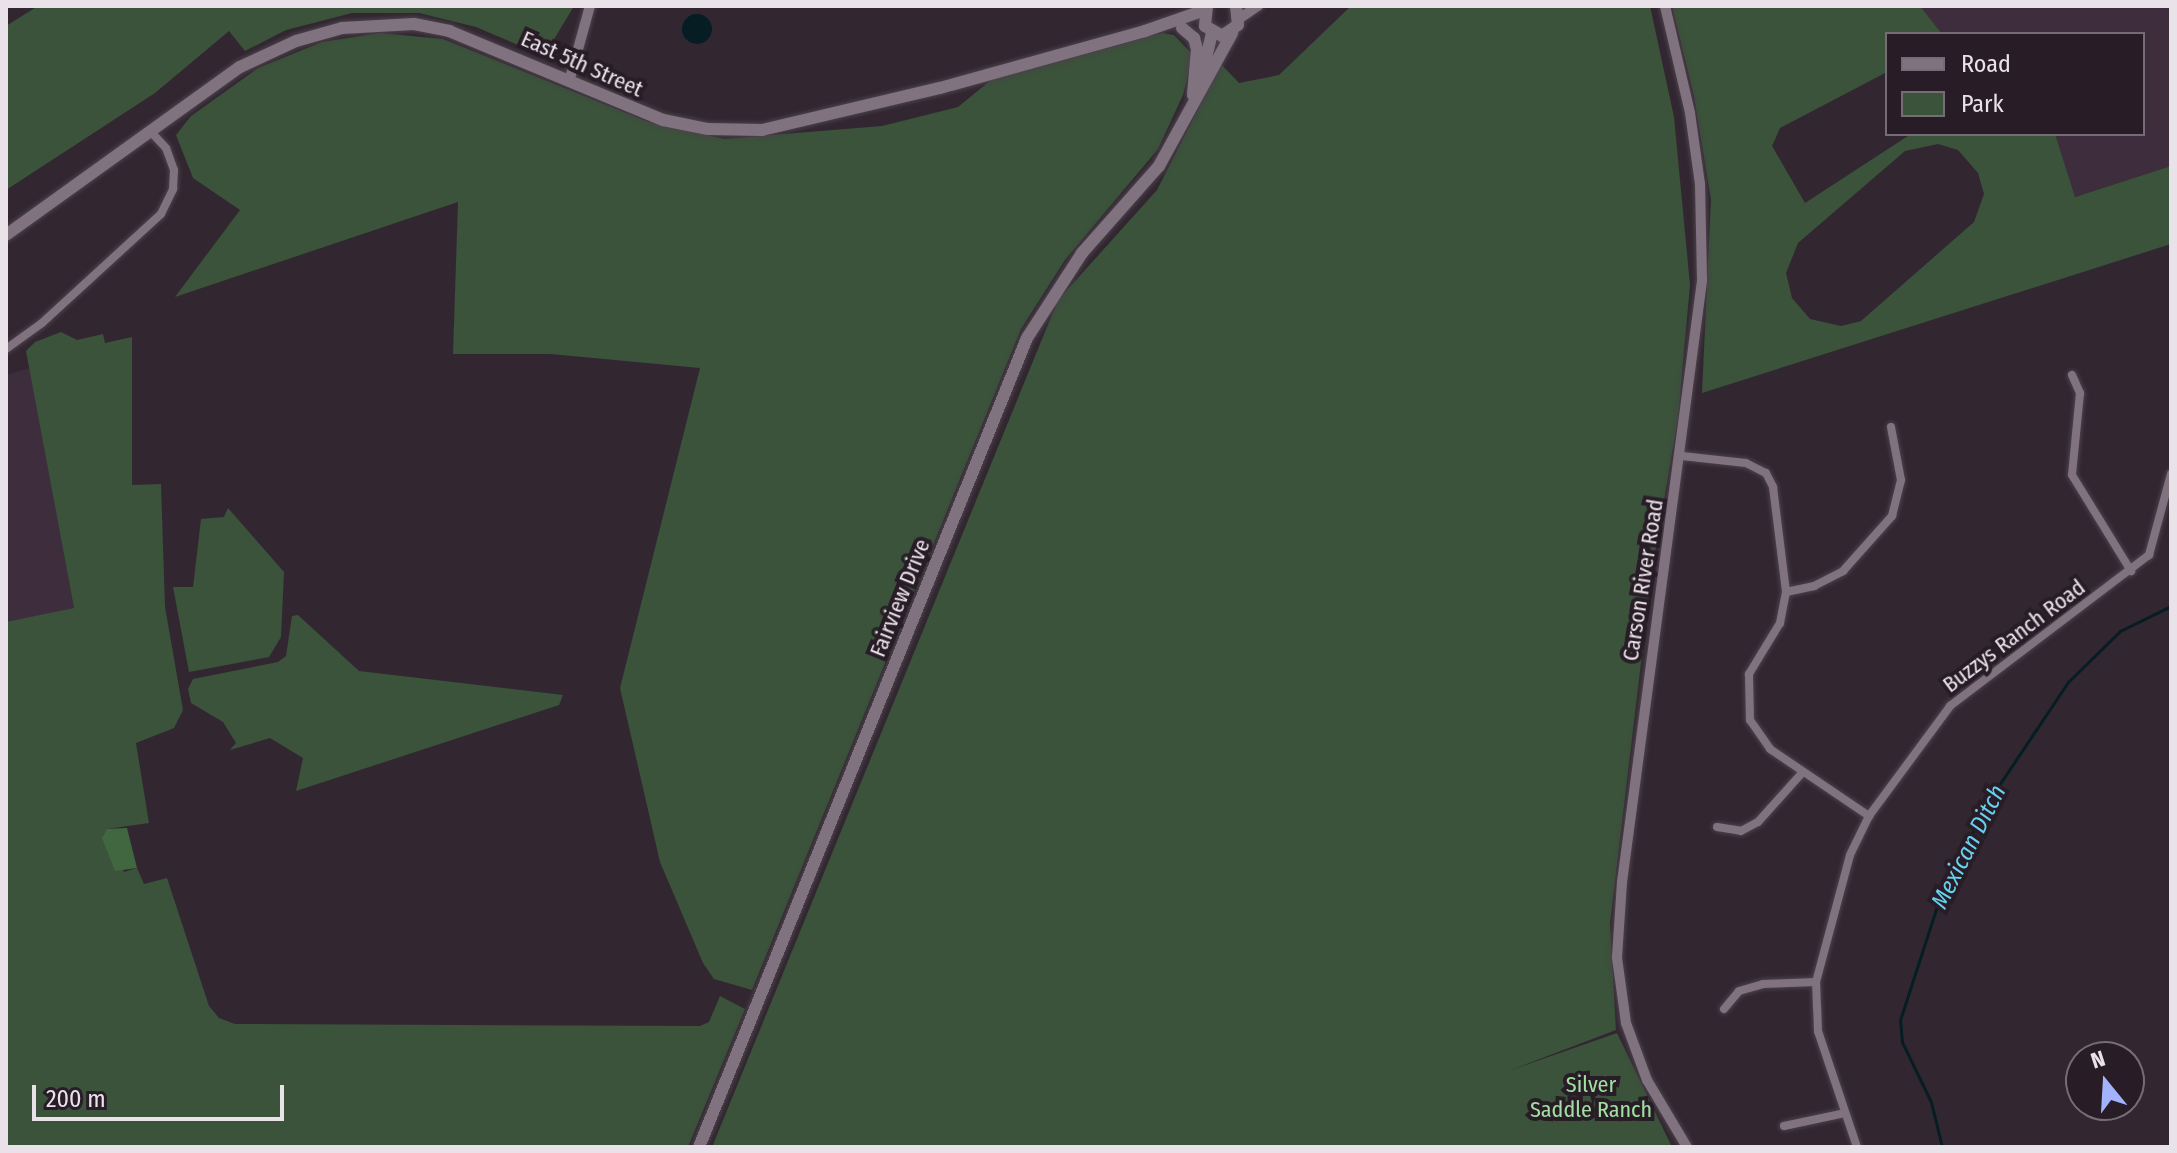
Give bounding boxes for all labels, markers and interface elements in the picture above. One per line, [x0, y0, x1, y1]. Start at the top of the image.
street label: East 5th Street [517, 25, 647, 103]
legend [1885, 32, 2145, 136]
text: Road [1961, 50, 2011, 78]
text: Park [1961, 90, 2004, 118]
street label: Carson River Road [1617, 497, 1669, 663]
street label: Fairview Drive [864, 535, 936, 661]
street label: Buzzys Ranch Road [1938, 574, 2090, 698]
water label: Mexican Ditch [1925, 780, 2013, 914]
north arrow [2065, 1041, 2145, 1121]
text: N [2088, 1045, 2108, 1074]
scale bar [36, 1069, 288, 1119]
park label: Silver Saddle Ranch [1530, 1071, 1652, 1122]
text: 200 m [46, 1085, 106, 1113]

